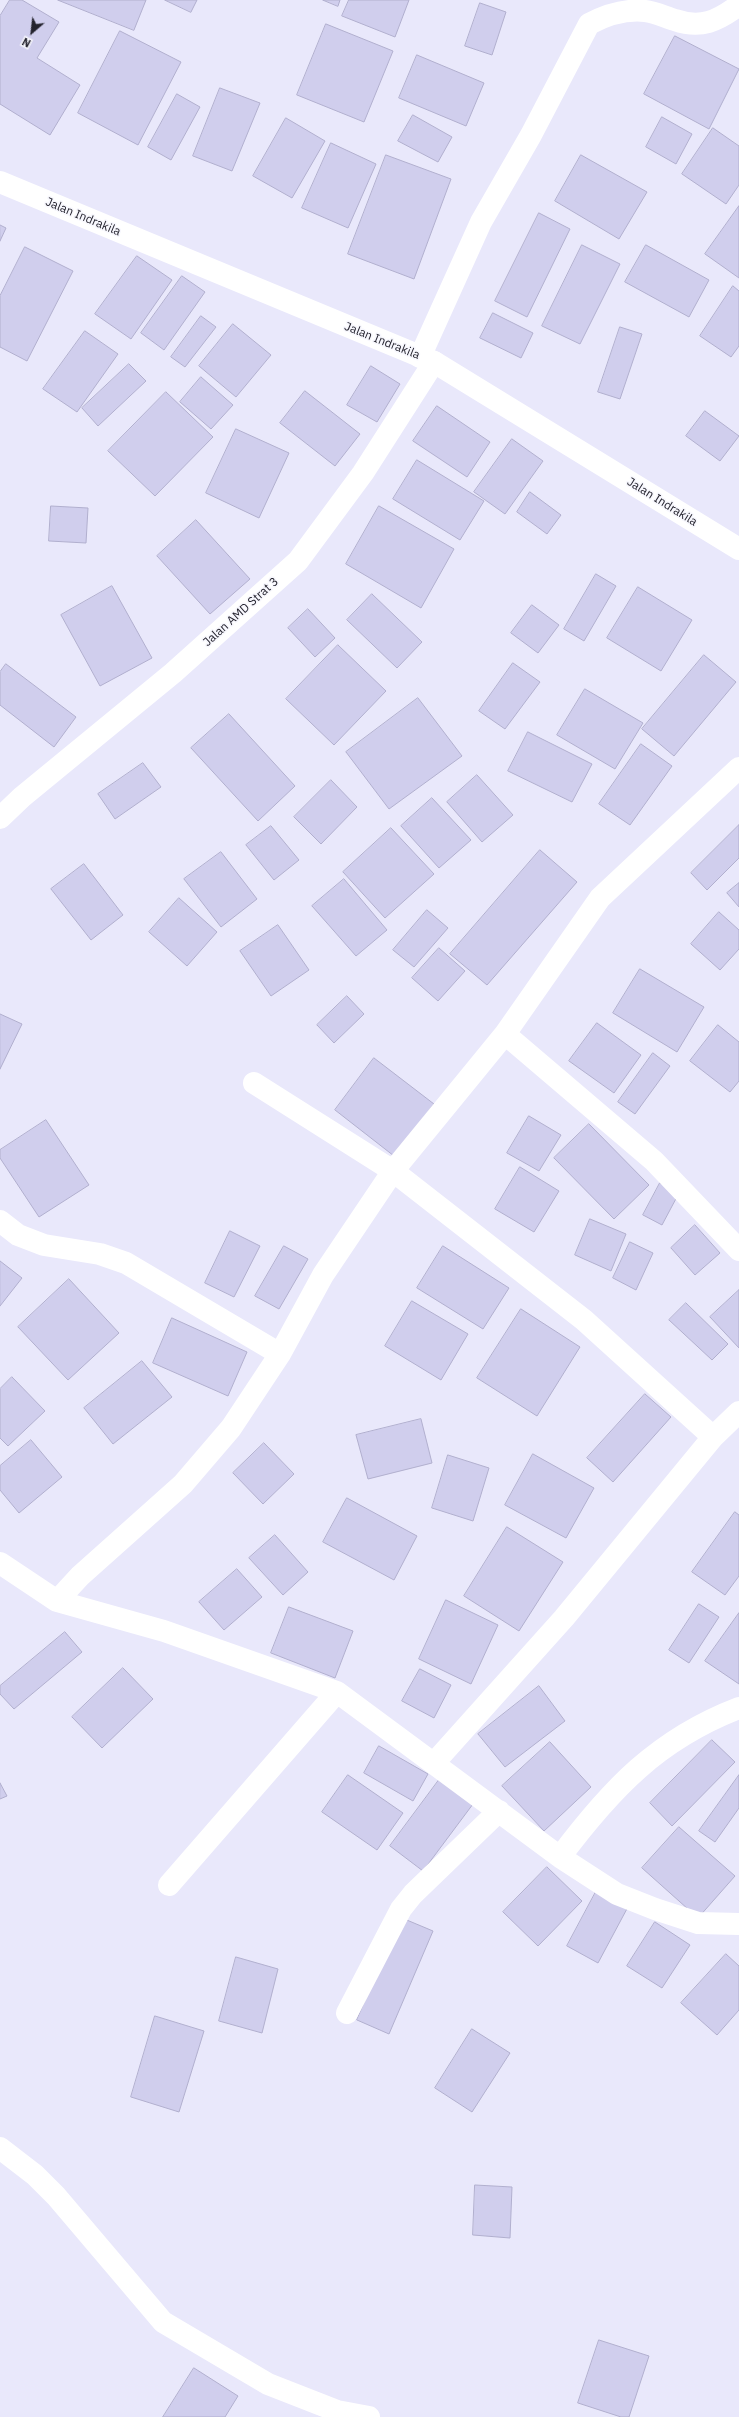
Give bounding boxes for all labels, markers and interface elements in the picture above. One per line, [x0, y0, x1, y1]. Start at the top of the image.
north arrow [12, 12, 52, 52]
text: N [20, 35, 33, 51]
street label: Jalan Indrakila [43, 195, 123, 239]
street label: Jalan Indrakila [342, 319, 422, 363]
street label: Jalan Indrakila [624, 475, 700, 529]
street label: Jalan AMD Strat 3 [200, 574, 282, 650]

